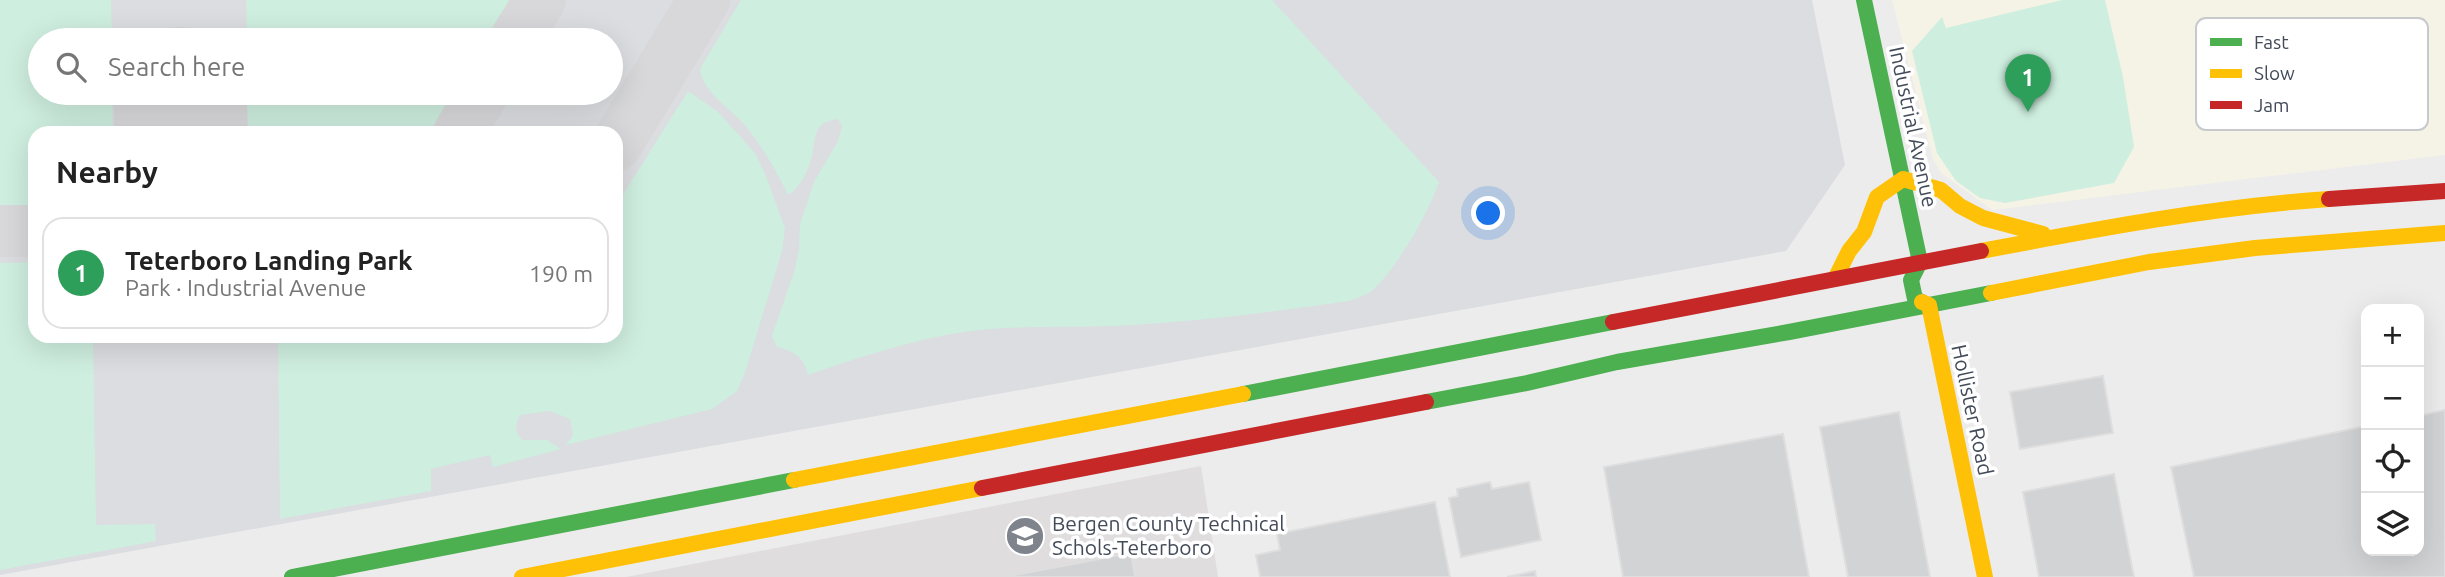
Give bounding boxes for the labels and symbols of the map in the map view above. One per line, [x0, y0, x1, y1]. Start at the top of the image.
legend [2196, 18, 2428, 130]
text: Fast [2254, 31, 2289, 53]
street label: Industrial Avenue [1885, 44, 1943, 209]
pin: 1 [2005, 54, 2051, 112]
text: Slow [2254, 62, 2295, 84]
text: Jam [2254, 94, 2290, 116]
your location [1471, 196, 1505, 230]
street label: Hollister Road [1947, 342, 1999, 477]
place label: Bergen County Technical Schols-Teterboro [1052, 511, 1285, 559]
school or university icon: Bergen County Technical Schols-Teterboro [1004, 515, 1046, 557]

